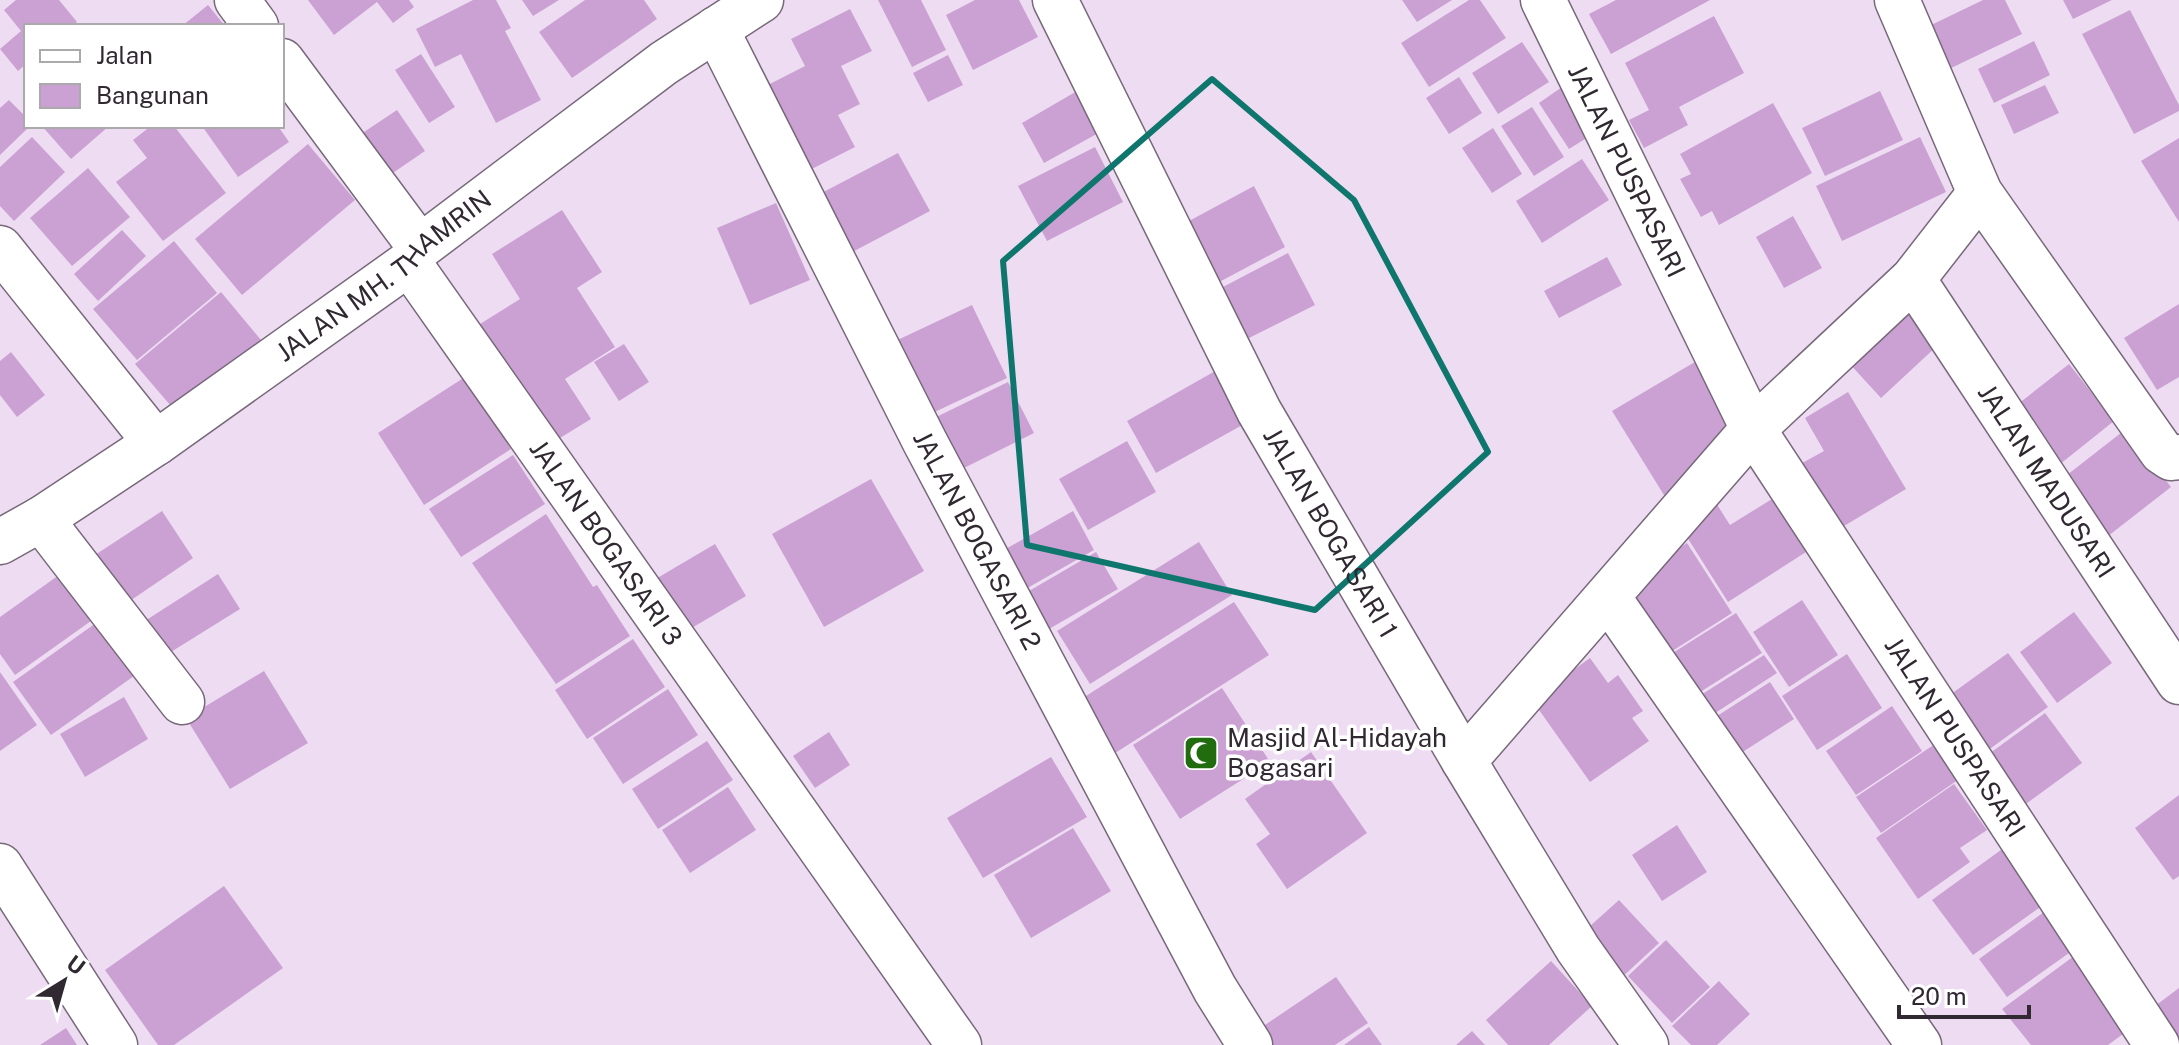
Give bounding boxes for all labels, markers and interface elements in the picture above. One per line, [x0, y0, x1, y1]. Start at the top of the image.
legend [24, 24, 284, 128]
text: Jalan [96, 41, 153, 69]
street label: JALAN PUSPASARI [1562, 59, 1692, 282]
text: Bangunan [96, 81, 209, 109]
street label: JALAN MH. THAMRIN [270, 183, 497, 368]
street label: JALAN MADUSARI [1972, 378, 2122, 583]
street label: JALAN BOGASARI 1 [1257, 422, 1404, 643]
street label: JALAN BOGASARI 2 [907, 425, 1048, 655]
street label: JALAN BOGASARI 3 [523, 434, 689, 651]
street label: JALAN PUSPASARI [1879, 631, 2032, 843]
place label: Masjid Al-Hidayah Bogasari [1227, 722, 1447, 783]
mosque icon: Masjid Al-Hidayah Bogasari [1182, 734, 1220, 772]
north arrow [24, 941, 104, 1021]
text: U [62, 950, 90, 980]
scale bar [1899, 969, 2029, 1019]
text: 20 m [1911, 982, 1967, 1010]

